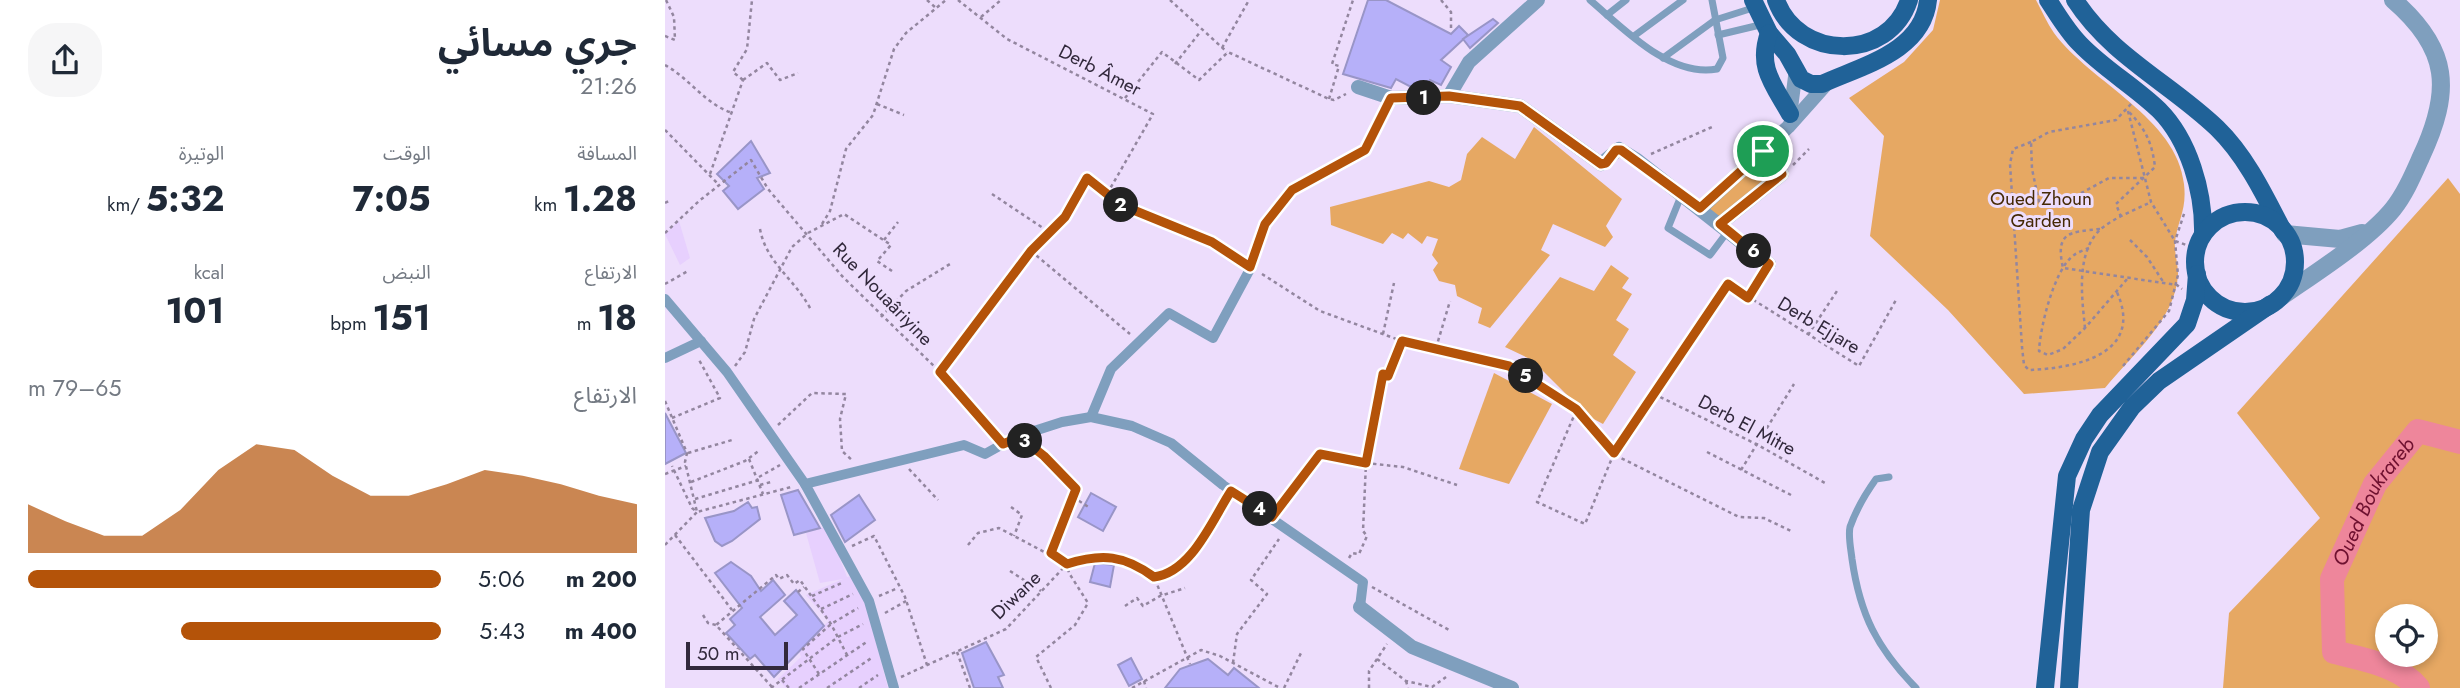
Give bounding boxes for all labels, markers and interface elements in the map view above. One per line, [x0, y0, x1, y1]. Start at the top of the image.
text: جري مسائي [438, 15, 637, 70]
button: share [28, 23, 102, 97]
street label: Derb Âmer [1054, 38, 1146, 103]
text: 21:26 [580, 69, 637, 103]
pin: 1 [1407, 80, 1441, 116]
text: 1 [1419, 84, 1428, 111]
pin [1733, 121, 1793, 181]
icon: arrive [1744, 132, 1782, 170]
text: الوتيرة [179, 140, 224, 167]
text: الوقت [383, 140, 431, 167]
text: المسافة [577, 140, 637, 167]
text: 5:32 [146, 174, 224, 224]
text: 7:05 [353, 174, 431, 224]
text: 1.28 [563, 174, 637, 224]
park label: Oued Zhoun Garden [1990, 185, 2092, 234]
pin: 2 [1103, 188, 1139, 222]
text: /km [107, 191, 146, 218]
text: km [534, 191, 563, 218]
text: 2 [1114, 191, 1127, 218]
pin: 6 [1737, 233, 1771, 268]
street label: Rue Nouaâriyine [827, 236, 939, 352]
text: 6 [1747, 237, 1760, 264]
text: kcal [194, 259, 224, 286]
text: النبض [382, 259, 431, 286]
text: الارتفاع [585, 259, 637, 286]
text: 101 [166, 286, 224, 336]
street label: Derb Ejjare [1773, 290, 1866, 360]
text: 151 [372, 293, 431, 343]
text: 18 [597, 293, 637, 343]
text: bpm [330, 310, 372, 337]
text: m [577, 310, 597, 337]
pin: 5 [1509, 358, 1543, 394]
text: 5 [1519, 362, 1532, 389]
text: 65–79 m [28, 371, 121, 405]
text: الارتفاع [574, 378, 637, 412]
street label: Derb El Mitre [1693, 388, 1801, 462]
pin: 3 [1007, 424, 1043, 458]
text: 3 [1019, 427, 1030, 454]
water label: Oued Boukrareb [2325, 431, 2422, 571]
pin: 4 [1243, 491, 1277, 526]
text: 4 [1253, 495, 1266, 522]
text: 5:06 [478, 562, 525, 596]
text: 200 m [566, 562, 637, 596]
street label: Diwane [985, 564, 1047, 625]
map controls [2375, 604, 2438, 667]
button: locate [2375, 604, 2438, 667]
text: 5:43 [479, 614, 525, 648]
text: 400 m [565, 614, 637, 648]
scale bar [686, 639, 787, 671]
text: 50 m [697, 640, 740, 667]

